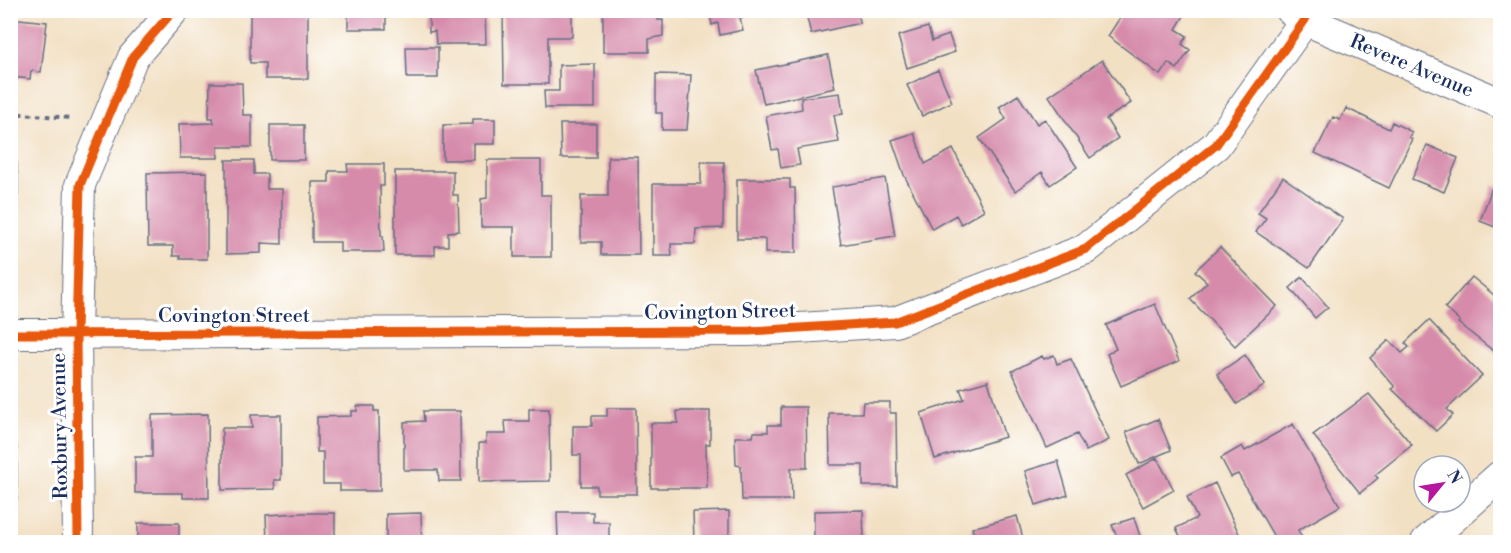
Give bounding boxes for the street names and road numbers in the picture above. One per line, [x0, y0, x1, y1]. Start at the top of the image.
street label: Revere Avenue [1346, 29, 1477, 104]
street label: Covington Street [644, 299, 796, 326]
street label: Covington Street [158, 304, 310, 329]
street label: Roxbury Avenue [47, 352, 74, 499]

